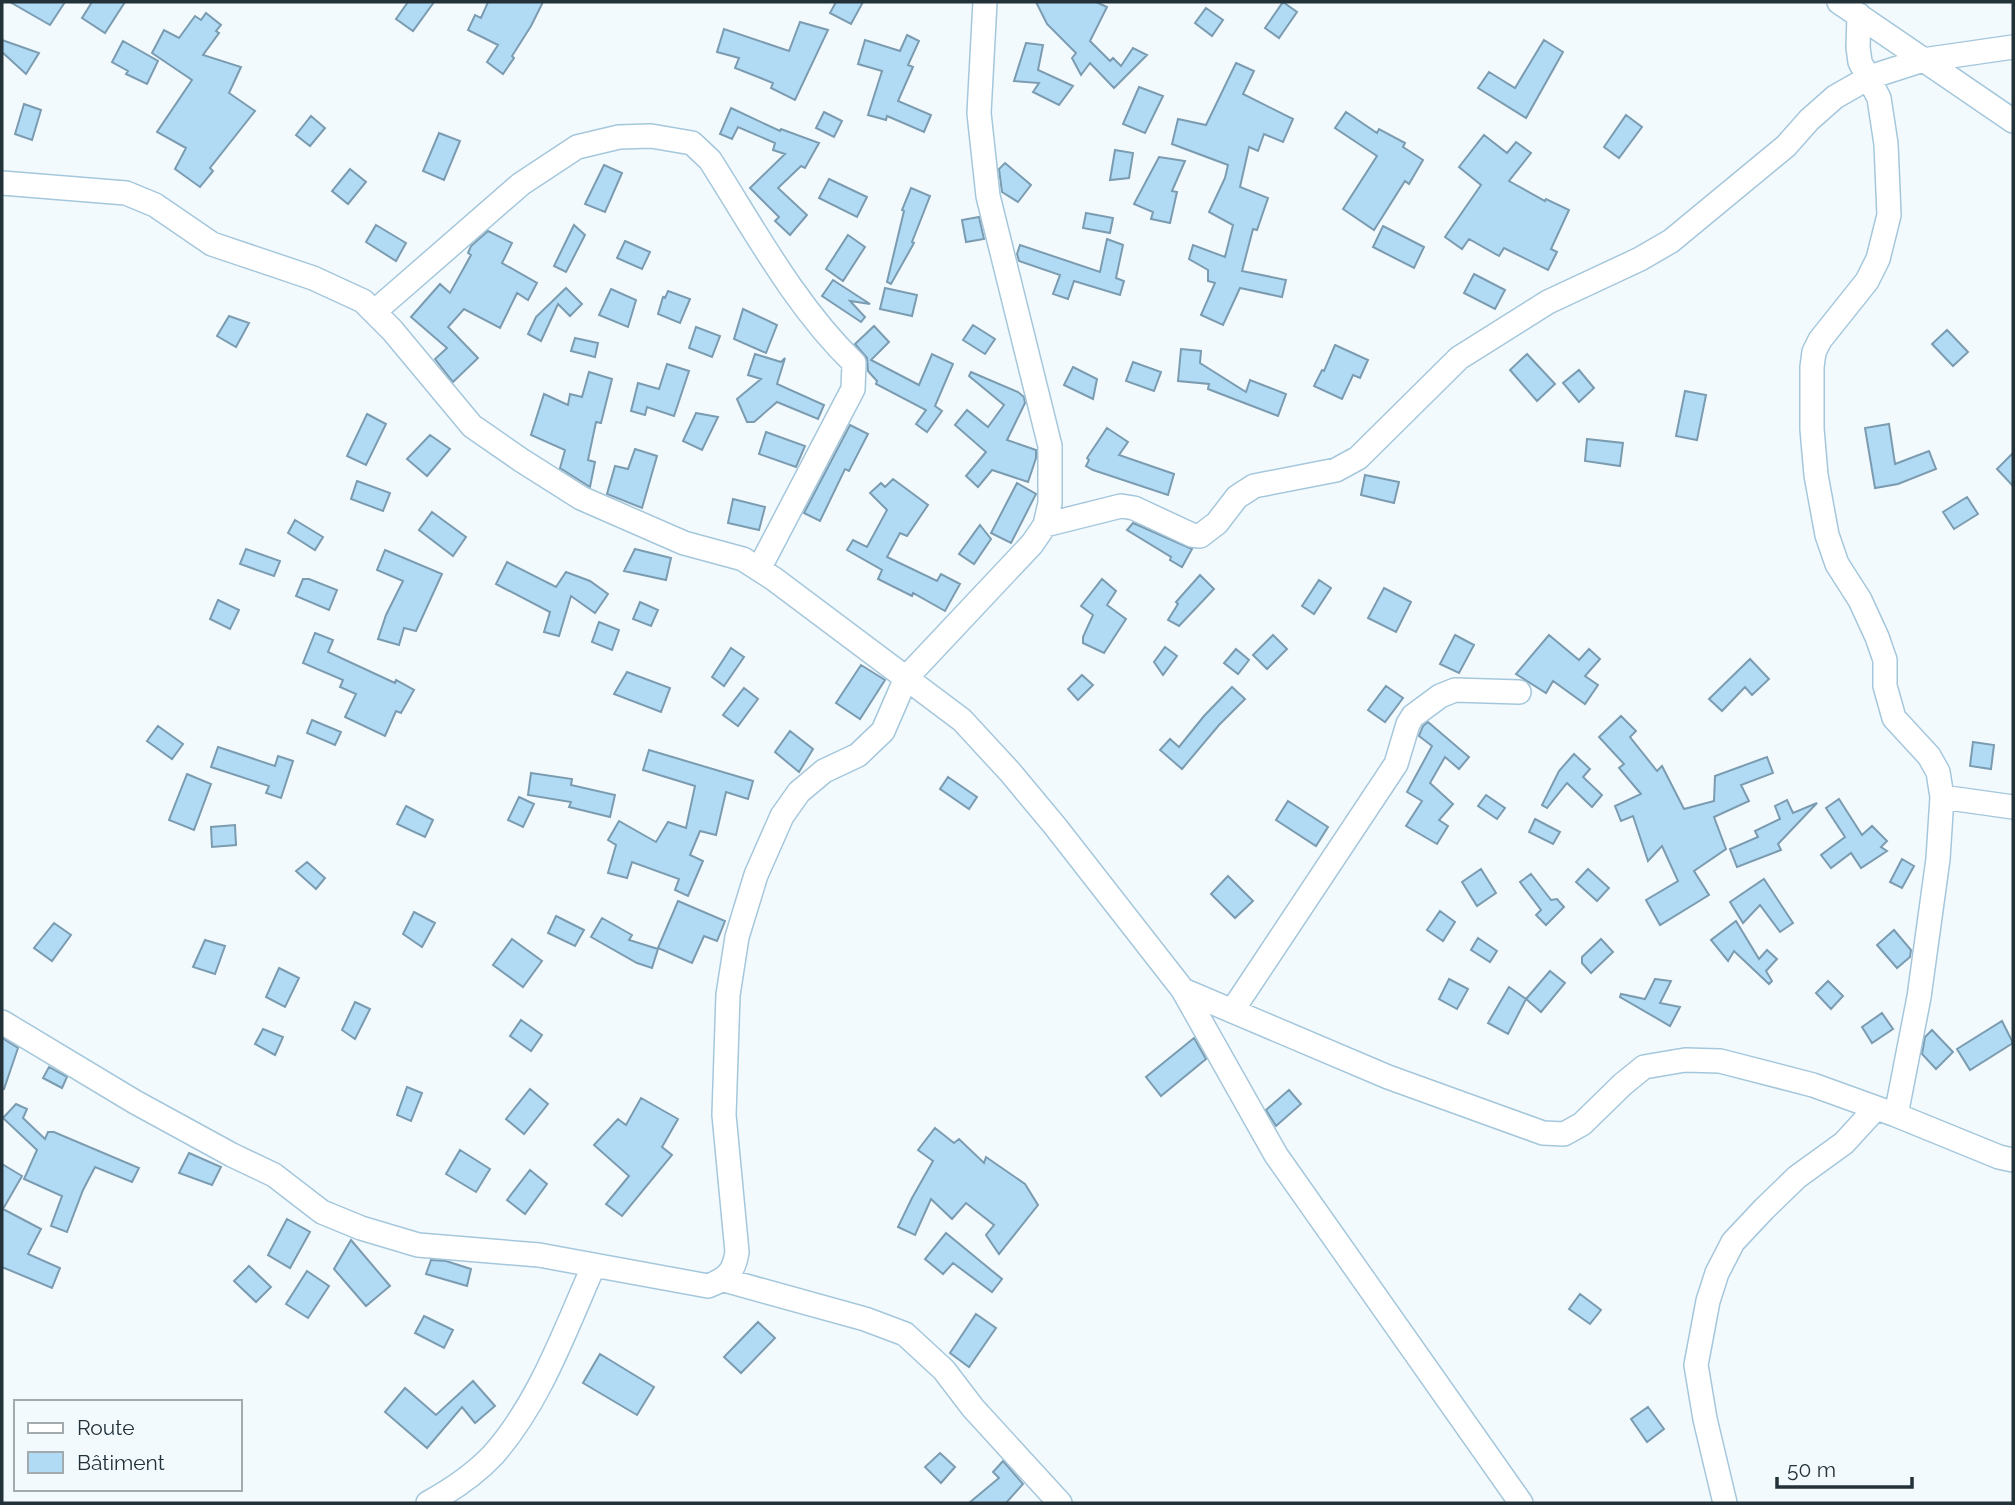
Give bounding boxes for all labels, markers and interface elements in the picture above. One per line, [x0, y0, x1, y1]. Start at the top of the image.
legend [14, 1400, 242, 1491]
text: Route [77, 1415, 135, 1440]
scale bar [1777, 1446, 1912, 1490]
text: Bâtiment [77, 1450, 165, 1475]
text: 50 m [1787, 1457, 1836, 1482]

